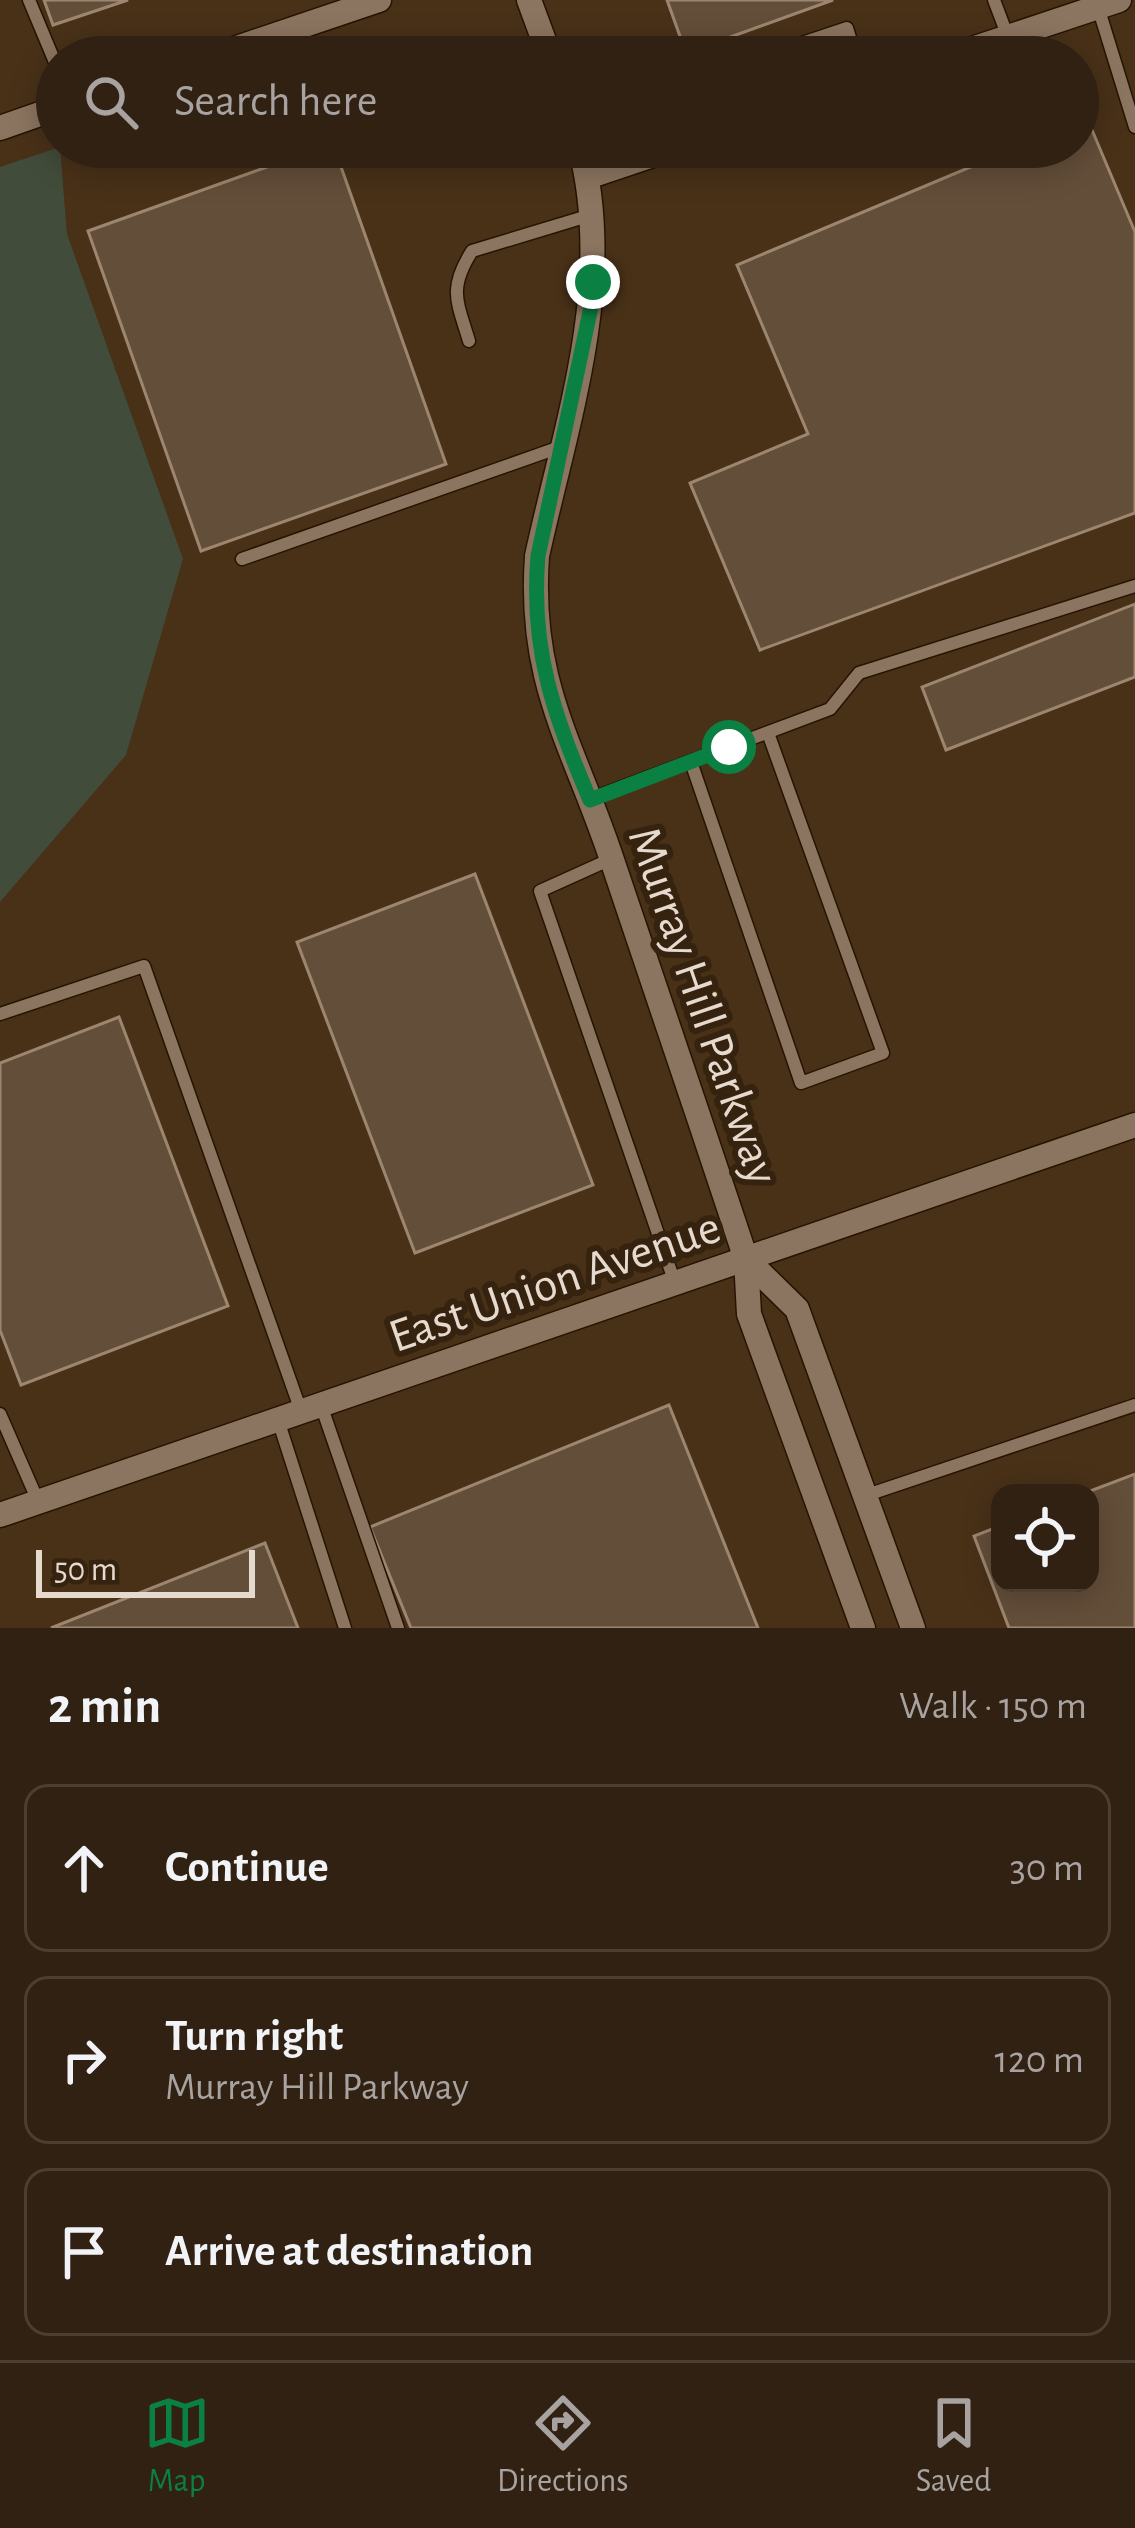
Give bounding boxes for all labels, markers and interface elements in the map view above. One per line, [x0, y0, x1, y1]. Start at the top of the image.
search box [36, 36, 1099, 168]
icon: search [78, 69, 144, 135]
text: Search here [174, 79, 377, 124]
route end [566, 255, 620, 309]
route start [702, 720, 756, 774]
street label: Murray Hill Parkway [619, 821, 786, 1191]
street label: East Union Avenue [383, 1204, 727, 1362]
map controls [991, 1484, 1099, 1592]
button: locate [991, 1484, 1099, 1592]
scale bar [36, 1544, 255, 1597]
text: 50 m [54, 1554, 117, 1587]
text: 2 min [48, 1681, 161, 1732]
text: Walk · 150 m [899, 1687, 1087, 1726]
icon: ahead [51, 1835, 117, 1901]
text: Continue [165, 1845, 329, 1890]
text: 30 m [1010, 1849, 1084, 1888]
text: Turn right [165, 2014, 343, 2059]
icon: right [51, 2027, 117, 2093]
text: 120 m [995, 2041, 1084, 2080]
text: Murray Hill Parkway [165, 2068, 469, 2107]
icon: arrive [51, 2219, 117, 2285]
text: Arrive at destination [165, 2229, 533, 2274]
tab: Map [144, 2390, 210, 2502]
tab: Directions [497, 2390, 628, 2502]
tab: Saved [916, 2390, 991, 2502]

